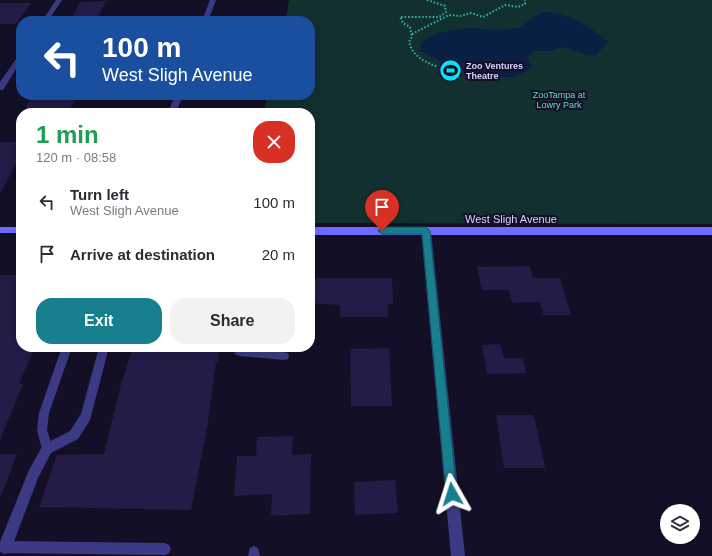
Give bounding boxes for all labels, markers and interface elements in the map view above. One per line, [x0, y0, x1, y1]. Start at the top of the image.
icon: left [36, 32, 88, 84]
text: 100 m [102, 32, 181, 63]
sports icon: Zoo Ventures Theatre [437, 58, 463, 84]
place label: Zoo Ventures Theatre [466, 61, 523, 81]
text: West Sligh Avenue [102, 65, 252, 85]
park label: ZooTampa at Lowry Park [533, 90, 586, 110]
text: 1 min [36, 121, 99, 148]
button: close [253, 121, 295, 163]
text: 120 m · 08:58 [36, 150, 116, 165]
text: Turn left [70, 186, 129, 203]
pin [365, 190, 399, 231]
icon: left [36, 191, 58, 213]
text: 100 m [253, 194, 295, 211]
icon: arrive [371, 196, 393, 218]
text: West Sligh Avenue [70, 203, 179, 218]
street label: West Sligh Avenue [465, 213, 557, 225]
icon: arrive [36, 243, 58, 265]
text: Arrive at destination [70, 246, 215, 263]
text: 20 m [262, 246, 295, 263]
button: Exit [36, 298, 162, 344]
button: Share [170, 298, 295, 344]
position arrow [431, 473, 473, 515]
map controls [660, 504, 700, 544]
button: layers [660, 504, 700, 544]

